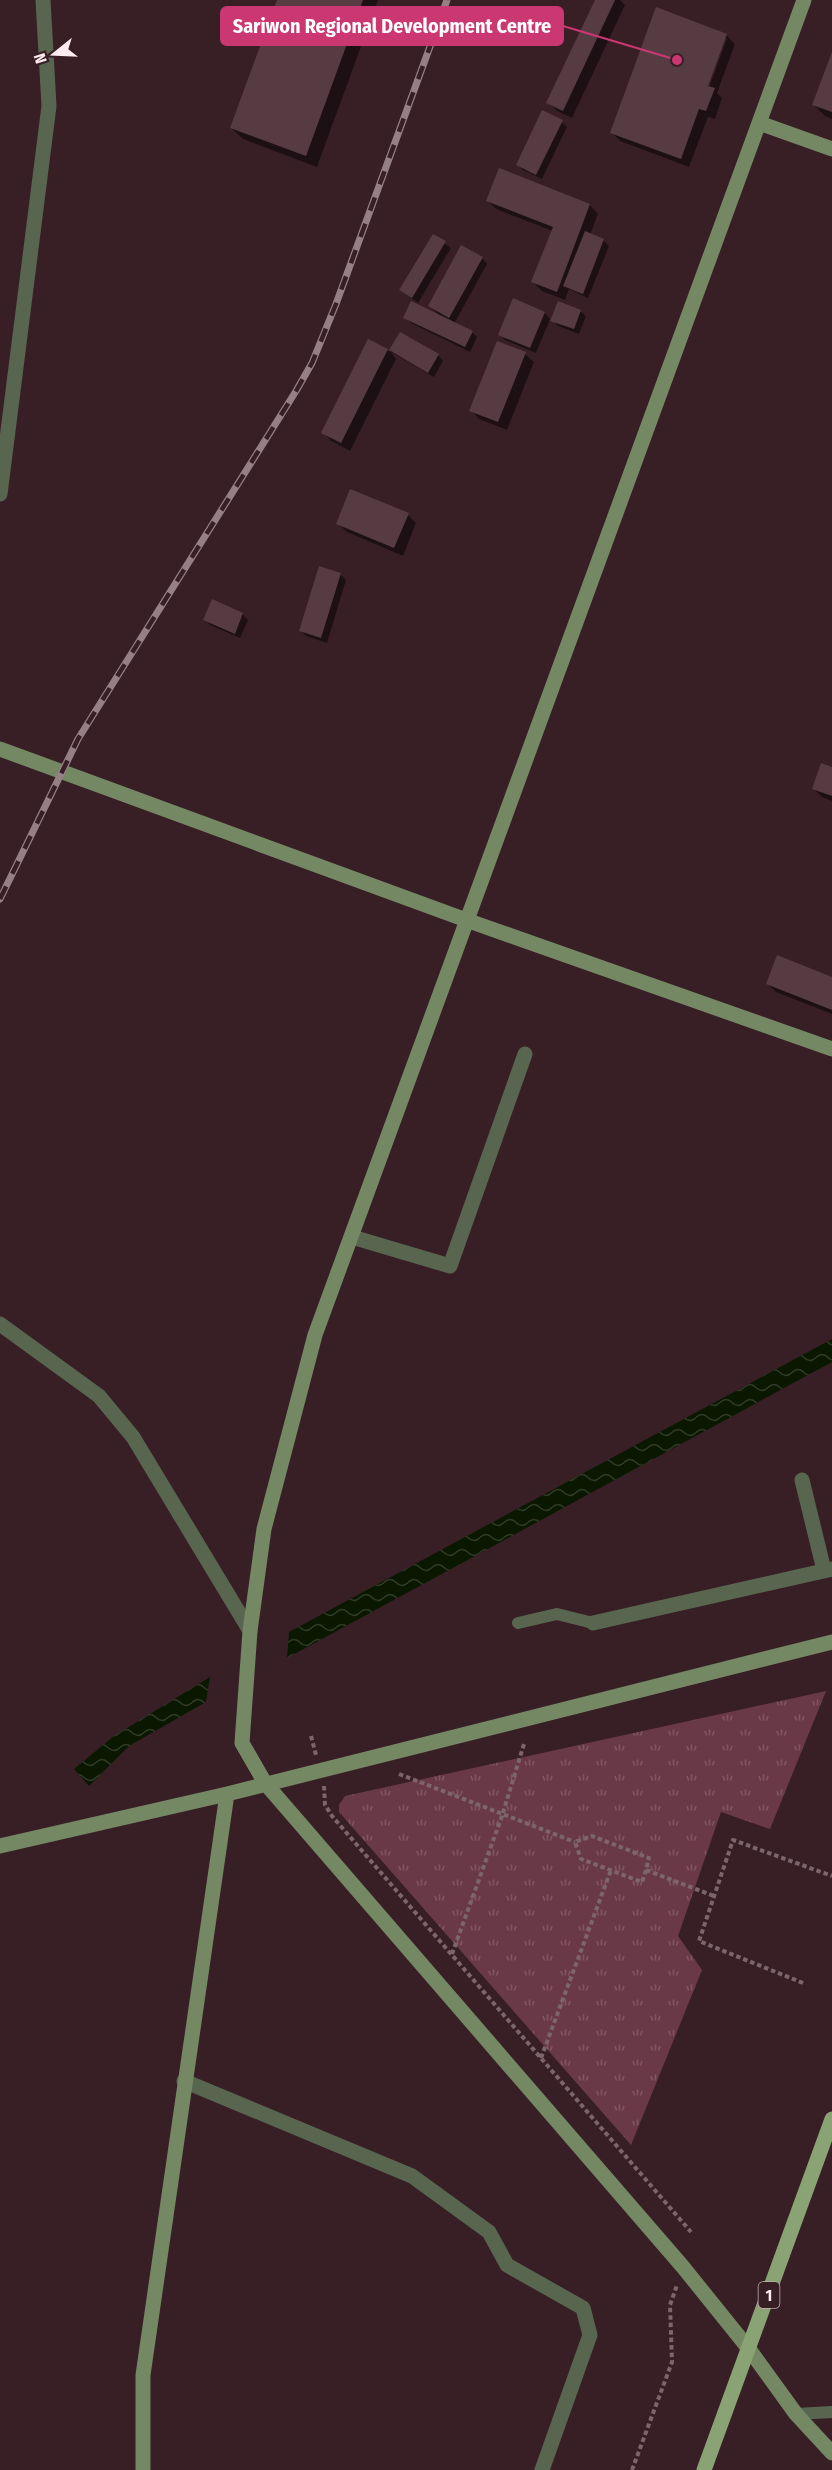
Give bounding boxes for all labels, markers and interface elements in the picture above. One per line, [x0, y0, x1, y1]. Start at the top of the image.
callout: Sariwon Regional Development Centre [221, 7, 563, 45]
text: Sariwon Regional Development Centre [233, 14, 551, 38]
north arrow [24, 24, 84, 84]
text: N [30, 51, 51, 66]
road number: 1 [758, 2282, 780, 2308]

